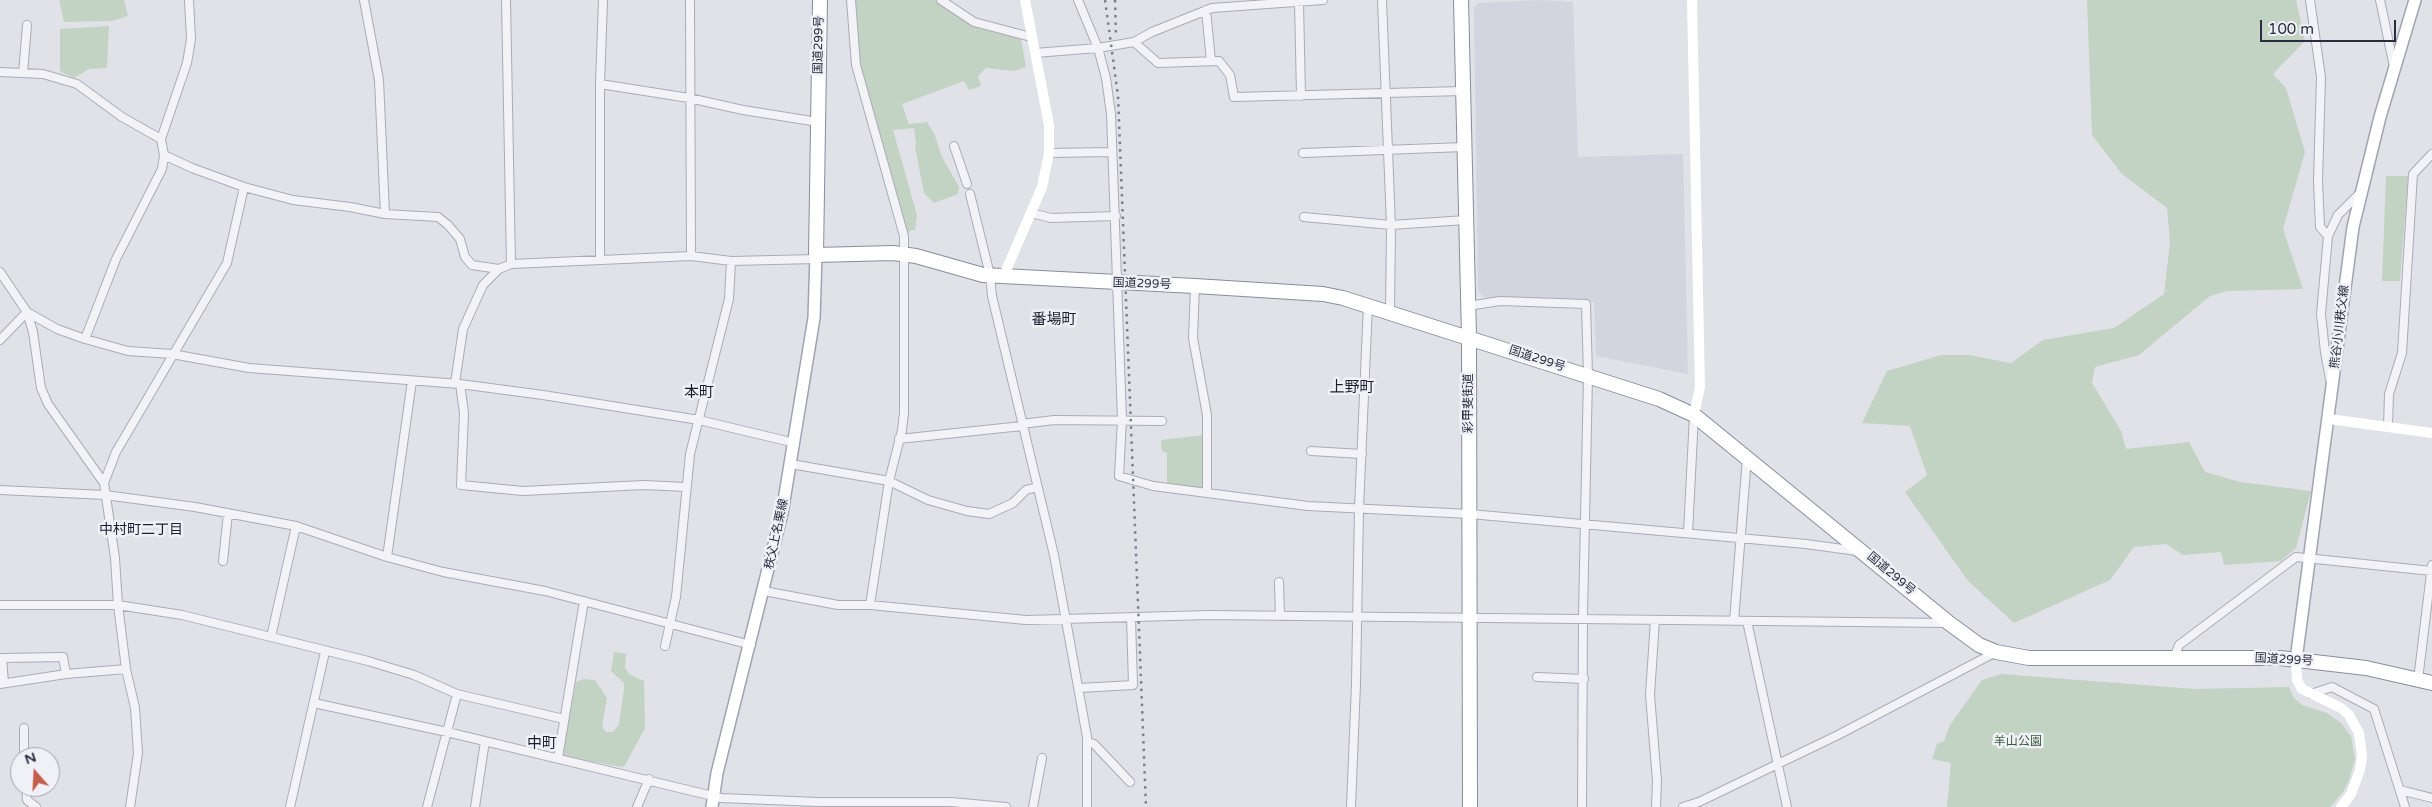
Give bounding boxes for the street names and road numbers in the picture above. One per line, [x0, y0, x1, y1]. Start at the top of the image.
street label: 国道299号 [811, 16, 827, 74]
street label: 国道299号 [1112, 276, 1172, 292]
street label: 熊谷小川秩父線 [2328, 284, 2352, 370]
street label: 国道299号 [1507, 343, 1567, 375]
street label: 彩甲斐街道 [1462, 373, 1476, 433]
street label: 秩父上名栗線 [762, 497, 792, 571]
street label: 国道299号 [1864, 550, 1918, 598]
street label: 国道299号 [2254, 651, 2314, 669]

